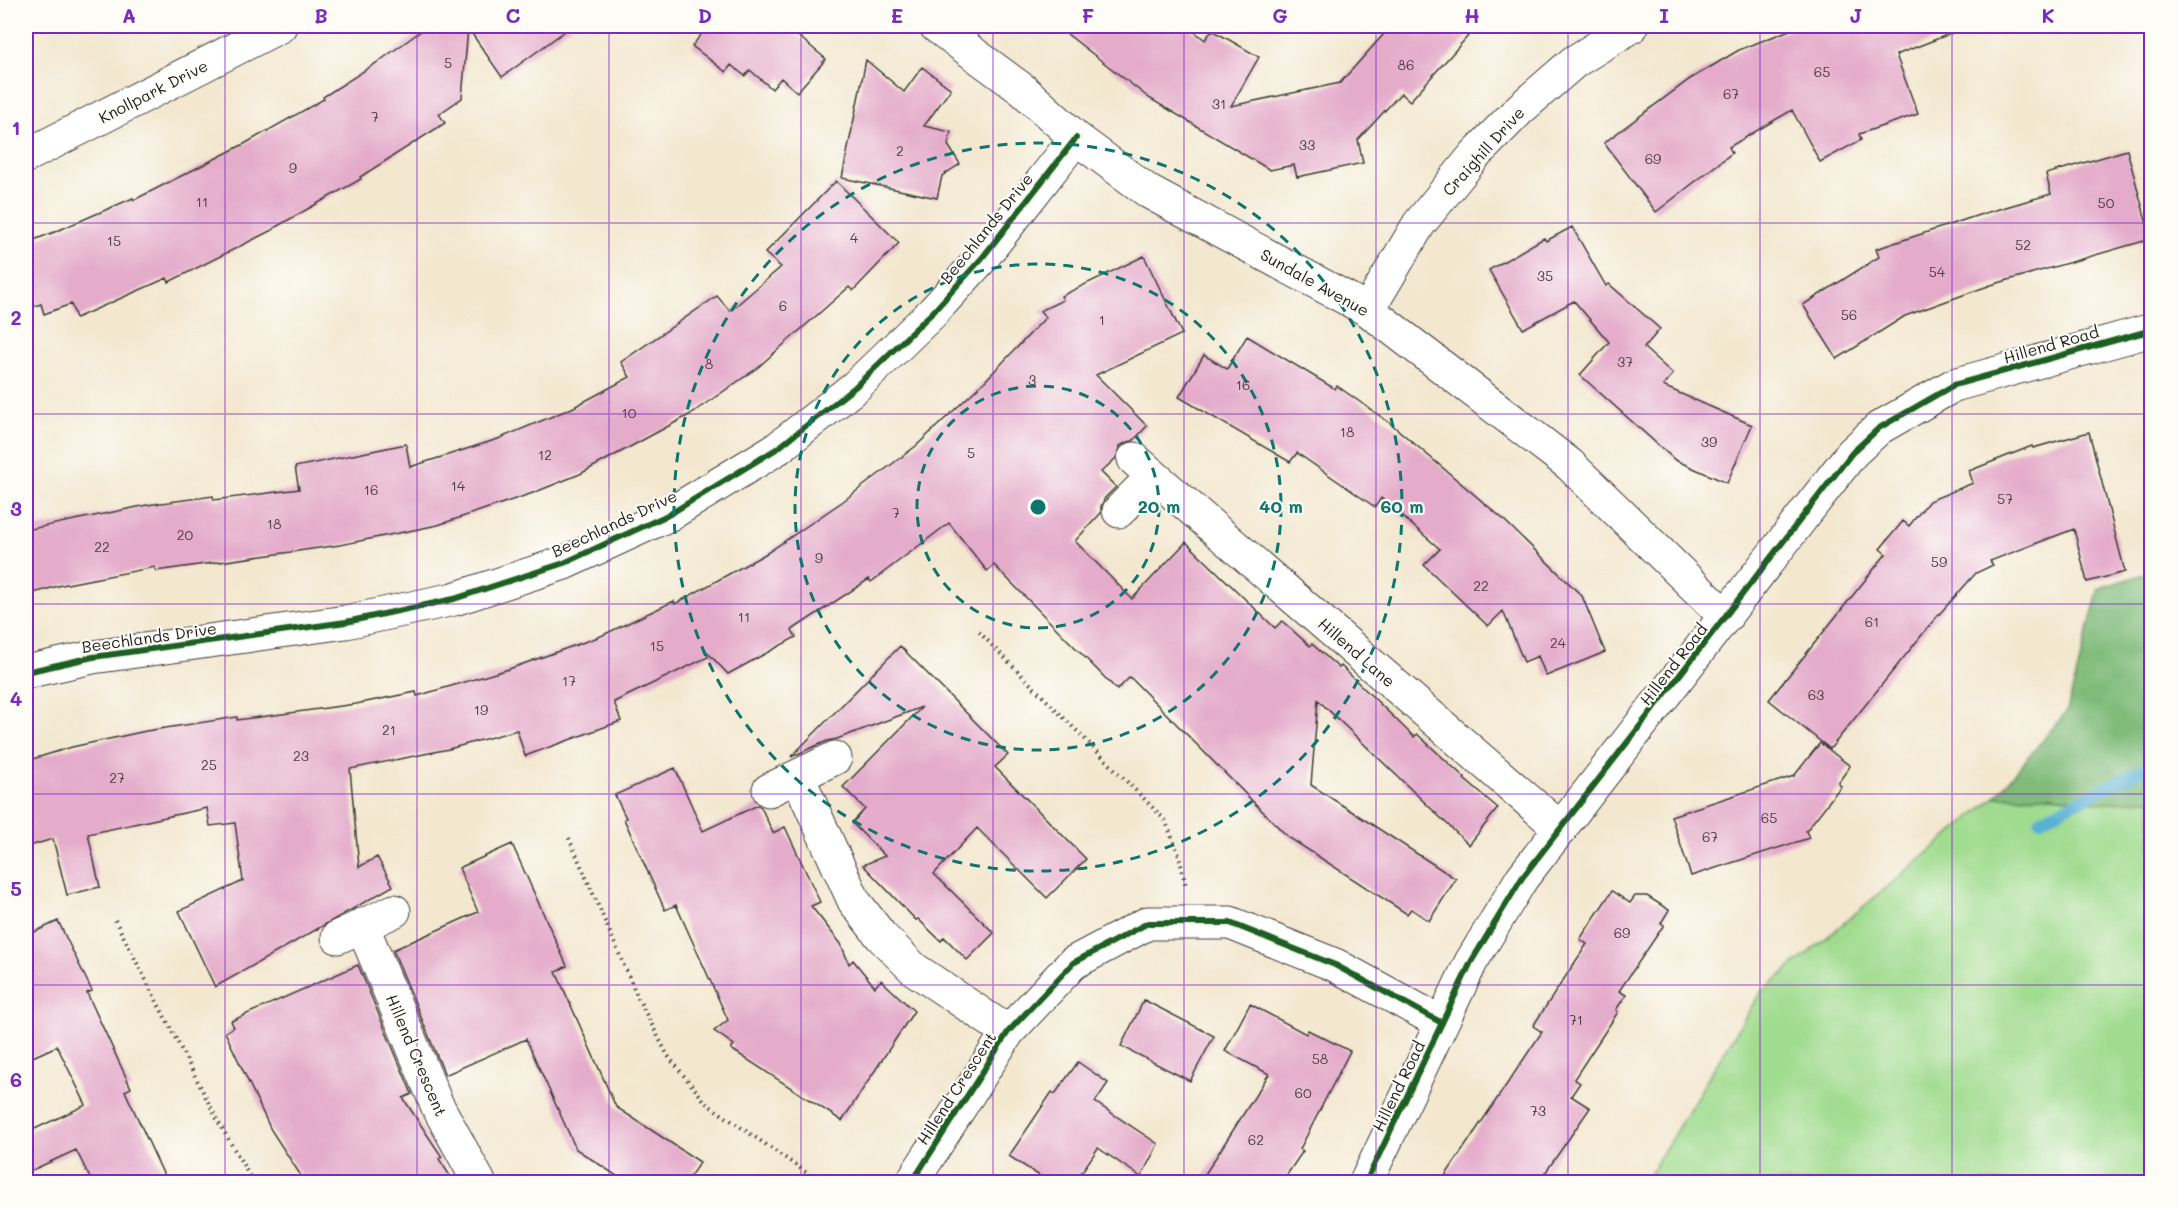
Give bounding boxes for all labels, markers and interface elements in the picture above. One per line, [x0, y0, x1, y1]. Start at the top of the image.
text: A [122, 2, 136, 28]
text: B [314, 2, 328, 28]
text: C [506, 2, 521, 28]
text: D [698, 2, 712, 28]
text: E [891, 2, 903, 28]
text: F [1082, 2, 1095, 28]
text: G [1272, 2, 1288, 28]
text: H [1464, 2, 1480, 28]
text: I [1659, 2, 1669, 28]
text: J [1849, 2, 1863, 28]
text: K [2041, 2, 2055, 28]
house number: 5 [444, 53, 452, 72]
street label: Knollpark Drive [95, 54, 211, 128]
house number: 86 [1398, 55, 1414, 74]
house number: 65 [1814, 62, 1830, 81]
house number: 67 [1723, 84, 1739, 103]
house number: 31 [1212, 94, 1226, 113]
street label: Craighill Drive [1437, 102, 1529, 200]
house number: 7 [371, 107, 379, 126]
text: 1 [12, 114, 20, 140]
house number: 33 [1299, 135, 1315, 154]
house number: 2 [896, 141, 904, 160]
house number: 69 [1645, 149, 1661, 168]
house number: 9 [289, 158, 297, 177]
street label: Beechlands Drive [935, 168, 1037, 288]
house number: 11 [196, 192, 208, 211]
house number: 50 [2098, 193, 2115, 212]
house number: 4 [850, 228, 859, 247]
house number: 15 [107, 231, 121, 250]
house number: 52 [2015, 235, 2031, 254]
street label: Sundale Avenue [1257, 243, 1373, 321]
house number: 54 [1929, 262, 1946, 281]
house number: 35 [1537, 266, 1553, 285]
house number: 6 [779, 296, 787, 315]
text: 2 [10, 304, 22, 330]
house number: 56 [1841, 305, 1857, 324]
house number: 1 [1099, 310, 1105, 329]
street label: Hillend Road [2001, 320, 2101, 368]
house number: 37 [1617, 352, 1633, 371]
house number: 8 [705, 354, 713, 373]
house number: 3 [1028, 370, 1036, 389]
house number: 16 [1236, 375, 1250, 394]
house number: 10 [622, 403, 637, 422]
house number: 18 [1340, 422, 1354, 441]
house number: 39 [1701, 432, 1717, 451]
house number: 5 [967, 443, 975, 462]
house number: 12 [538, 445, 552, 464]
house number: 14 [451, 476, 466, 495]
house number: 16 [364, 480, 378, 499]
street label: Beechlands Drive [548, 485, 680, 561]
house number: 57 [1997, 489, 2013, 508]
text: 20 m [1138, 494, 1180, 518]
text: 40 m [1259, 494, 1303, 518]
text: 60 m [1380, 494, 1424, 518]
text: 3 [10, 495, 22, 521]
centre of rings [1028, 497, 1048, 517]
house number: 7 [892, 503, 900, 522]
house number: 18 [267, 514, 281, 533]
house number: 20 [177, 525, 194, 544]
house number: 22 [94, 537, 110, 556]
house number: 9 [815, 548, 823, 567]
house number: 59 [1931, 552, 1947, 571]
house number: 22 [1473, 576, 1489, 595]
house number: 11 [738, 607, 750, 626]
house number: 61 [1865, 612, 1879, 631]
street label: Hillend Lane [1314, 613, 1400, 691]
street label: Beechlands Drive [80, 617, 218, 657]
street label: Hillend Road [1634, 619, 1712, 709]
house number: 24 [1550, 633, 1567, 652]
house number: 15 [650, 636, 664, 655]
house number: 17 [562, 671, 576, 690]
text: 4 [10, 685, 23, 711]
house number: 63 [1808, 685, 1824, 704]
house number: 19 [474, 700, 488, 719]
house number: 21 [382, 720, 396, 739]
house number: 23 [293, 746, 309, 765]
house number: 25 [201, 755, 217, 774]
house number: 27 [109, 768, 125, 787]
house number: 65 [1761, 808, 1777, 827]
house number: 67 [1702, 827, 1718, 846]
text: 5 [10, 875, 22, 901]
house number: 69 [1614, 923, 1630, 942]
street label: Hillend Crescent [382, 991, 452, 1119]
house number: 71 [1569, 1010, 1583, 1029]
street label: Hillend Crescent [912, 1027, 1000, 1149]
street label: Hillend Road [1367, 1037, 1429, 1135]
house number: 58 [1312, 1049, 1328, 1068]
text: 6 [10, 1066, 22, 1092]
house number: 60 [1294, 1083, 1312, 1102]
house number: 73 [1530, 1101, 1546, 1120]
house number: 62 [1248, 1130, 1264, 1149]

